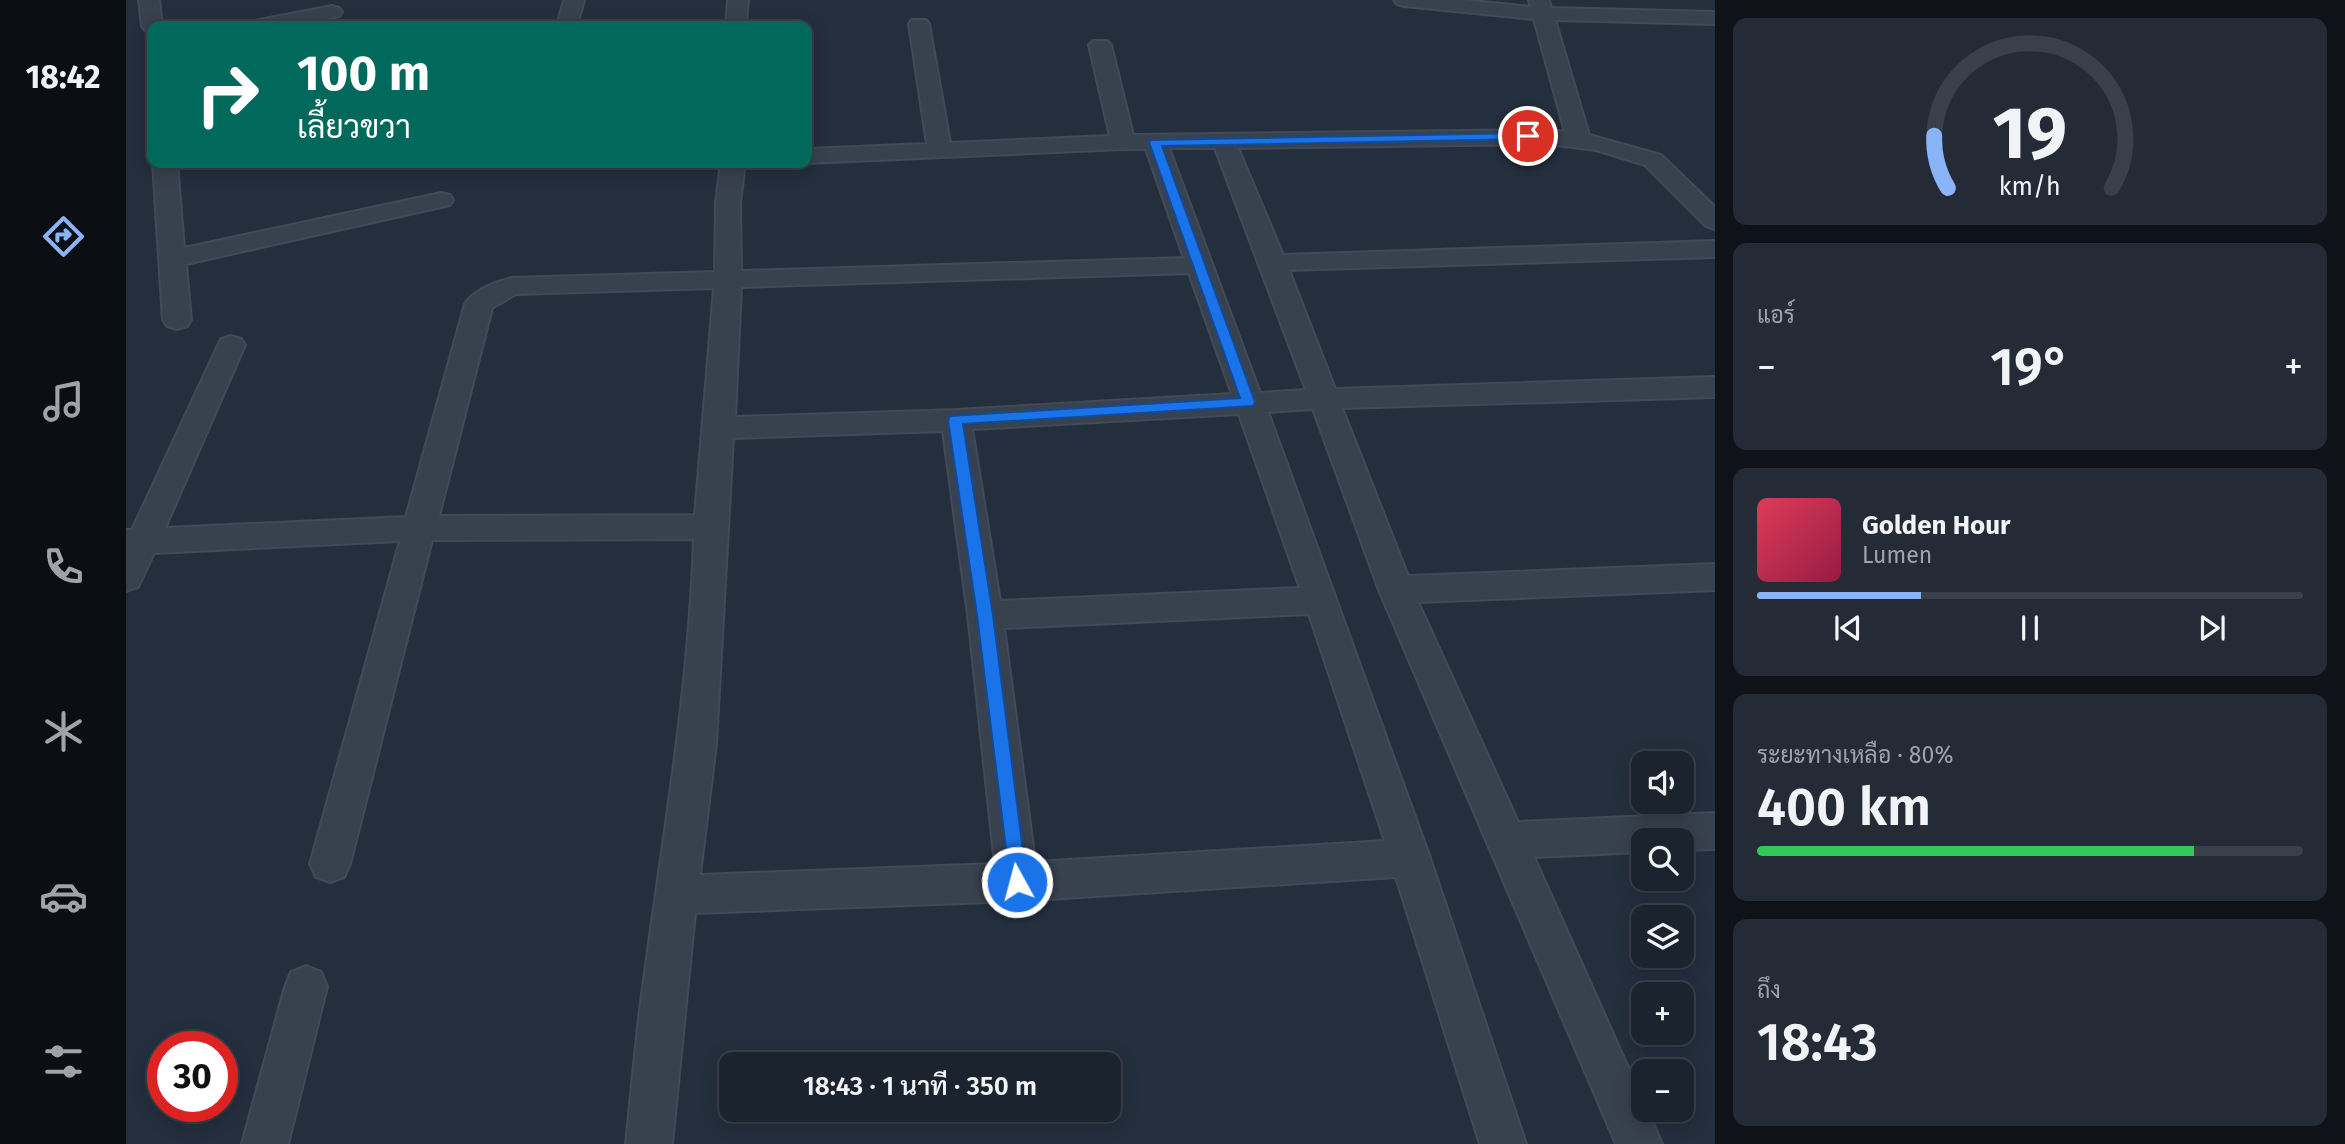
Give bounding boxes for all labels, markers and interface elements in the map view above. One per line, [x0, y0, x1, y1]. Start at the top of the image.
text: 100 m [297, 44, 430, 103]
icon: right [182, 49, 273, 140]
text: 18:42 [26, 58, 100, 96]
text: 19 [1993, 90, 2067, 177]
pin [1498, 106, 1558, 166]
text: เลี้ยวขวา [297, 108, 411, 146]
icon: arrive [1509, 117, 1547, 155]
text: km/h [1999, 171, 2061, 201]
icon: directions [39, 212, 88, 261]
text: แอร์ [1757, 301, 1795, 329]
text: 19° [1990, 336, 2070, 399]
text: − [1757, 344, 1776, 390]
text: + [2284, 344, 2303, 390]
icon: music [39, 377, 88, 426]
text: Golden Hour [1862, 510, 2010, 541]
text: Lumen [1862, 541, 1932, 569]
icon: phone [39, 542, 88, 591]
icon: previous [1829, 609, 1867, 647]
icon: pause [2011, 609, 2049, 647]
icon: next [2193, 609, 2231, 647]
icon: climate [39, 707, 88, 756]
text: ระยะทางเหลือ · 80% [1757, 741, 1953, 769]
map controls [1631, 751, 1694, 1122]
button: sound [1631, 751, 1694, 814]
text: 400 km [1757, 776, 1931, 839]
button: search [1631, 828, 1694, 891]
position arrow [980, 845, 1054, 919]
icon: car [39, 872, 88, 921]
button: layers [1631, 905, 1694, 968]
text: ถึง [1757, 976, 1781, 1004]
button: + [1631, 982, 1694, 1045]
text: 18:43 [1757, 1011, 1878, 1074]
speed limit sign: 30 [147, 1031, 238, 1122]
icon: filters [39, 1037, 88, 1086]
button: − [1631, 1059, 1694, 1122]
text: 18:43 · 1 นาที · 350 m [803, 1071, 1037, 1102]

